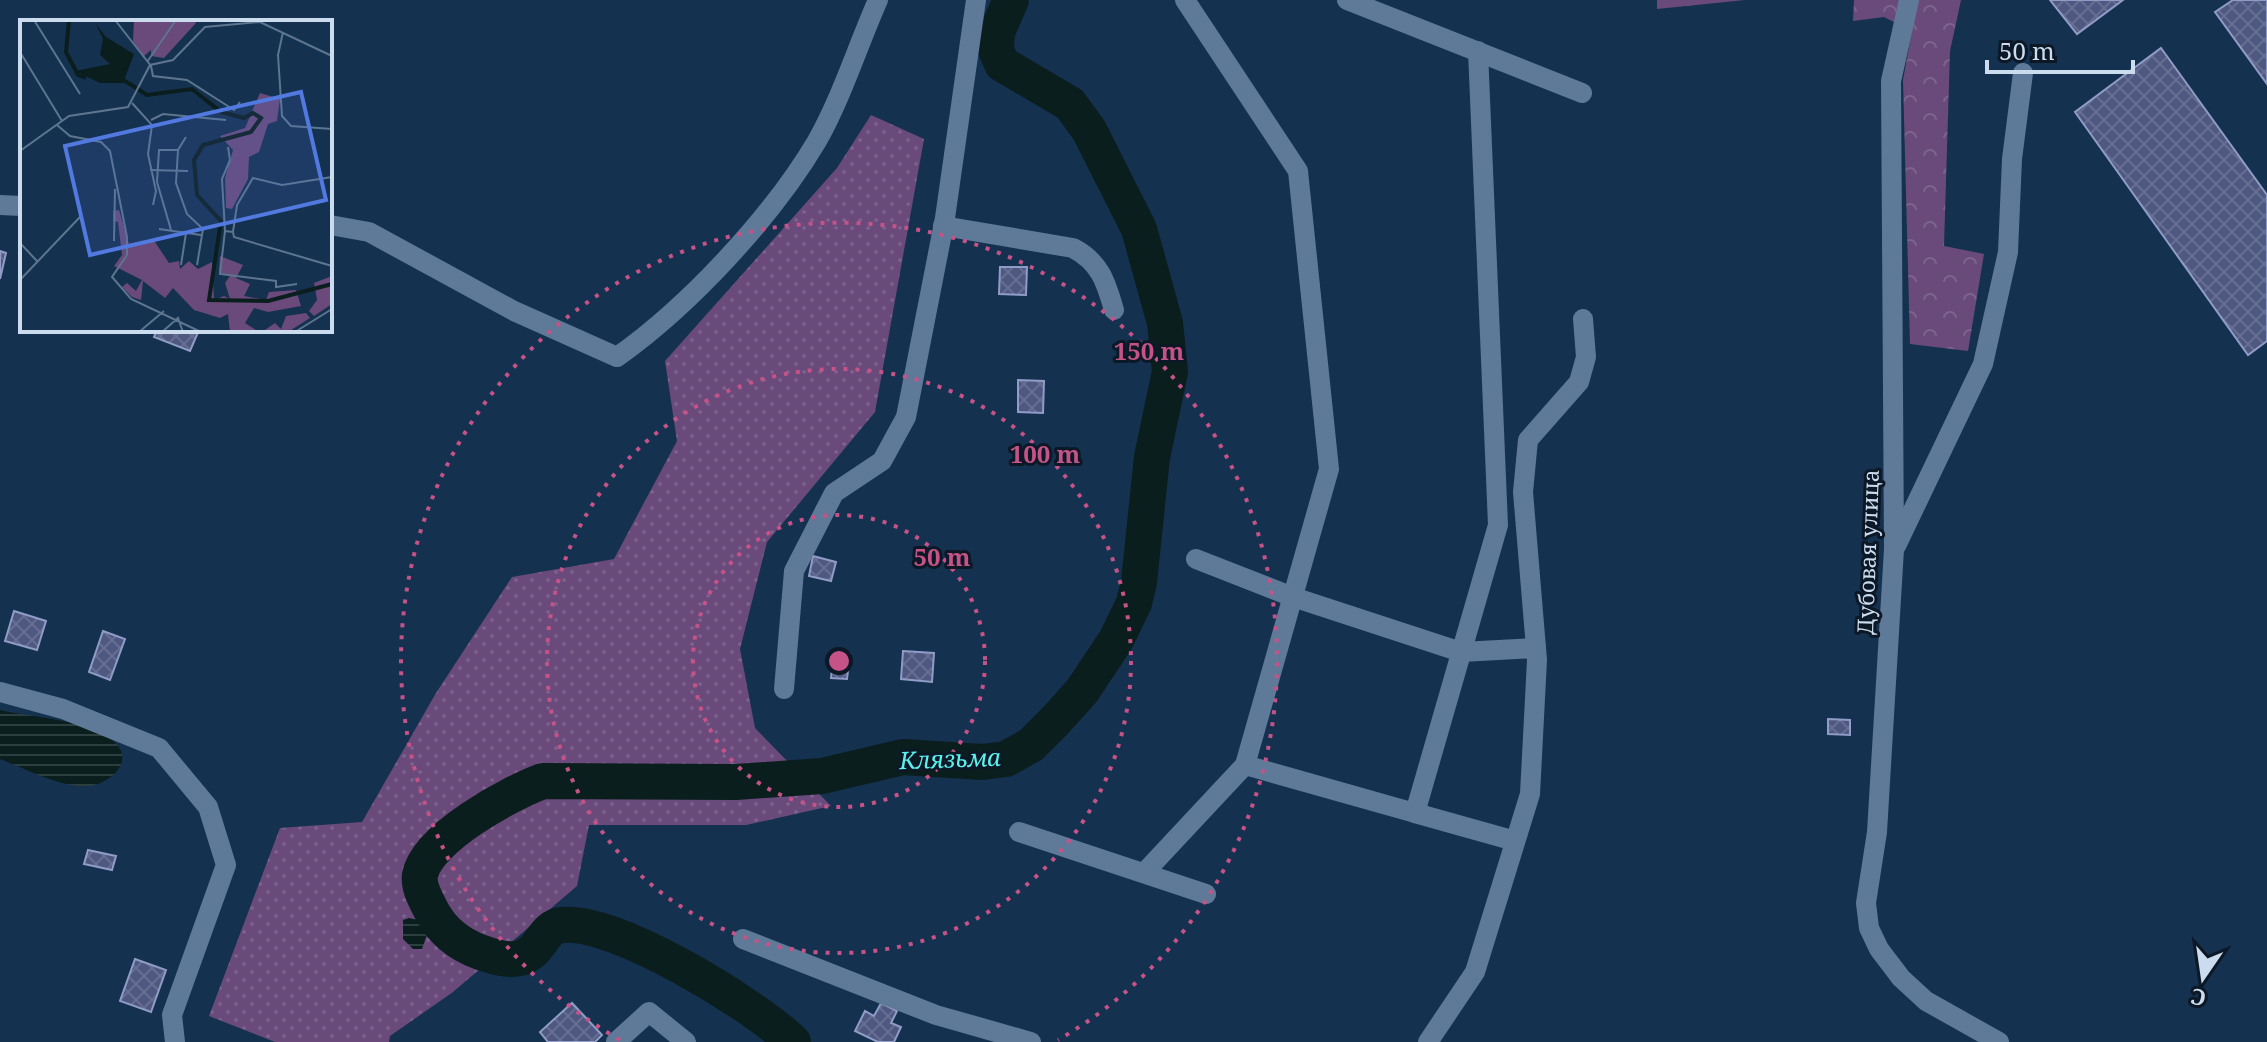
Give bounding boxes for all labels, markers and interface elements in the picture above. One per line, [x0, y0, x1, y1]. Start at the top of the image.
inset map [20, 20, 332, 332]
scale bar [1987, 24, 2133, 74]
text: 50 m [1999, 34, 2055, 67]
text: 150 m [1114, 334, 1185, 367]
text: 100 m [1010, 437, 1081, 470]
street label: Дубовая улица [1849, 469, 1885, 635]
text: 50 m [913, 540, 971, 573]
centre of rings [825, 647, 853, 675]
water label: Клязьма [898, 740, 1002, 776]
north arrow [2163, 938, 2243, 1018]
text: С [2188, 982, 2209, 1015]

